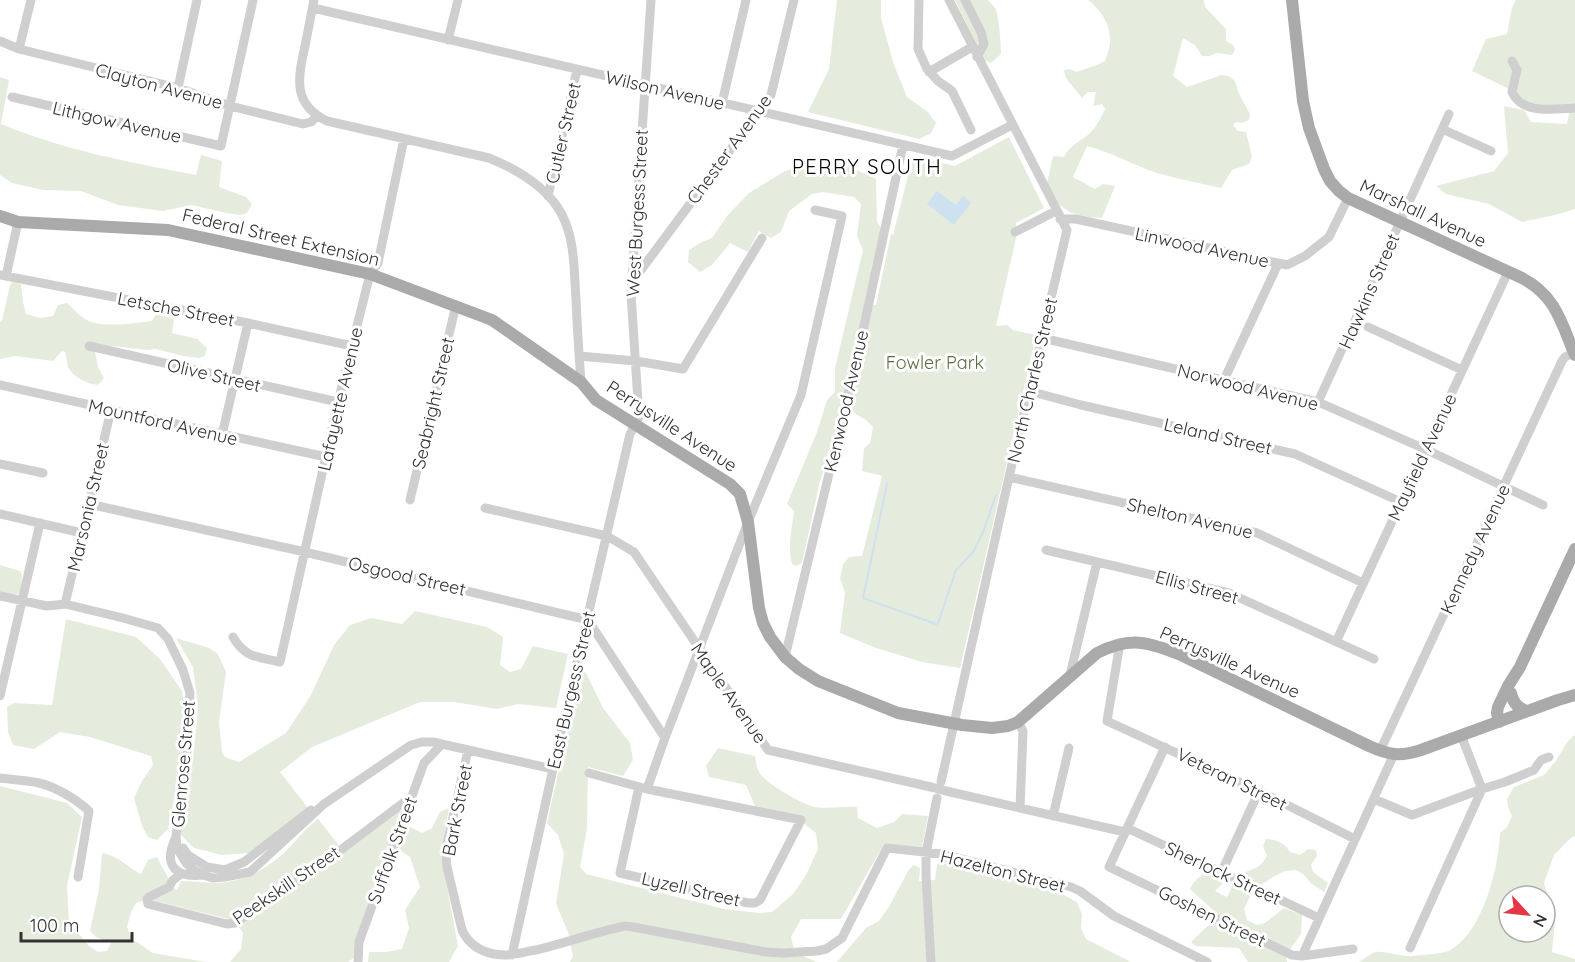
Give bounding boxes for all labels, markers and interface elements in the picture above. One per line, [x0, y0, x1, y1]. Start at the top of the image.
street label: Clayton Avenue [93, 58, 225, 114]
street label: Wilson Avenue [603, 65, 727, 115]
street label: Cutler Street [540, 80, 586, 186]
street label: Chester Avenue [681, 90, 777, 208]
street label: Lithgow Avenue [50, 96, 184, 148]
street label: West Burgess Street [621, 129, 653, 297]
district label: PERRY SOUTH [792, 154, 942, 179]
street label: Marshall Avenue [1356, 174, 1490, 252]
street label: Federal Street Extension [180, 203, 382, 271]
street label: Linwood Avenue [1133, 222, 1271, 272]
street label: Hawkins Street [1333, 230, 1405, 352]
street label: Letsche Street [116, 286, 236, 332]
street label: North Charles Street [1002, 295, 1062, 465]
street label: Lafayette Avenue [312, 325, 368, 473]
street label: Kenwood Avenue [818, 328, 874, 474]
street label: Seabright Street [407, 335, 459, 471]
park label: Fowler Park [886, 351, 984, 374]
street label: Olive Street [165, 353, 263, 397]
street label: Norwood Avenue [1175, 358, 1321, 416]
street label: Perrysville Avenue [602, 375, 742, 477]
street label: Mayfield Avenue [1382, 390, 1462, 524]
street label: Mountford Avenue [86, 394, 240, 450]
street label: Leland Street [1162, 412, 1274, 460]
street label: Marsonia Street [62, 440, 114, 574]
street label: Kennedy Avenue [1435, 480, 1515, 618]
street label: Shelton Avenue [1125, 492, 1255, 544]
street label: Osgood Street [346, 551, 468, 601]
street label: Ellis Street [1153, 565, 1241, 609]
street label: East Burgess Street [542, 609, 600, 771]
street label: Perrysville Avenue [1156, 621, 1304, 703]
street label: Maple Avenue [686, 638, 772, 748]
street label: Glenrose Street [166, 700, 200, 828]
street label: Veteran Street [1173, 742, 1291, 816]
street label: Bark Street [437, 762, 477, 858]
street label: Suffolk Street [362, 793, 422, 907]
street label: Sherlock Street [1161, 836, 1285, 910]
street label: Peekskill Street [228, 841, 344, 929]
street label: Hazelton Street [938, 844, 1068, 898]
street label: Lyzell Street [639, 867, 743, 911]
street label: Goshen Street [1154, 880, 1270, 952]
north arrow [1497, 884, 1557, 944]
scale bar [21, 905, 132, 943]
text: N [1529, 911, 1552, 931]
text: 100 m [30, 914, 79, 937]

